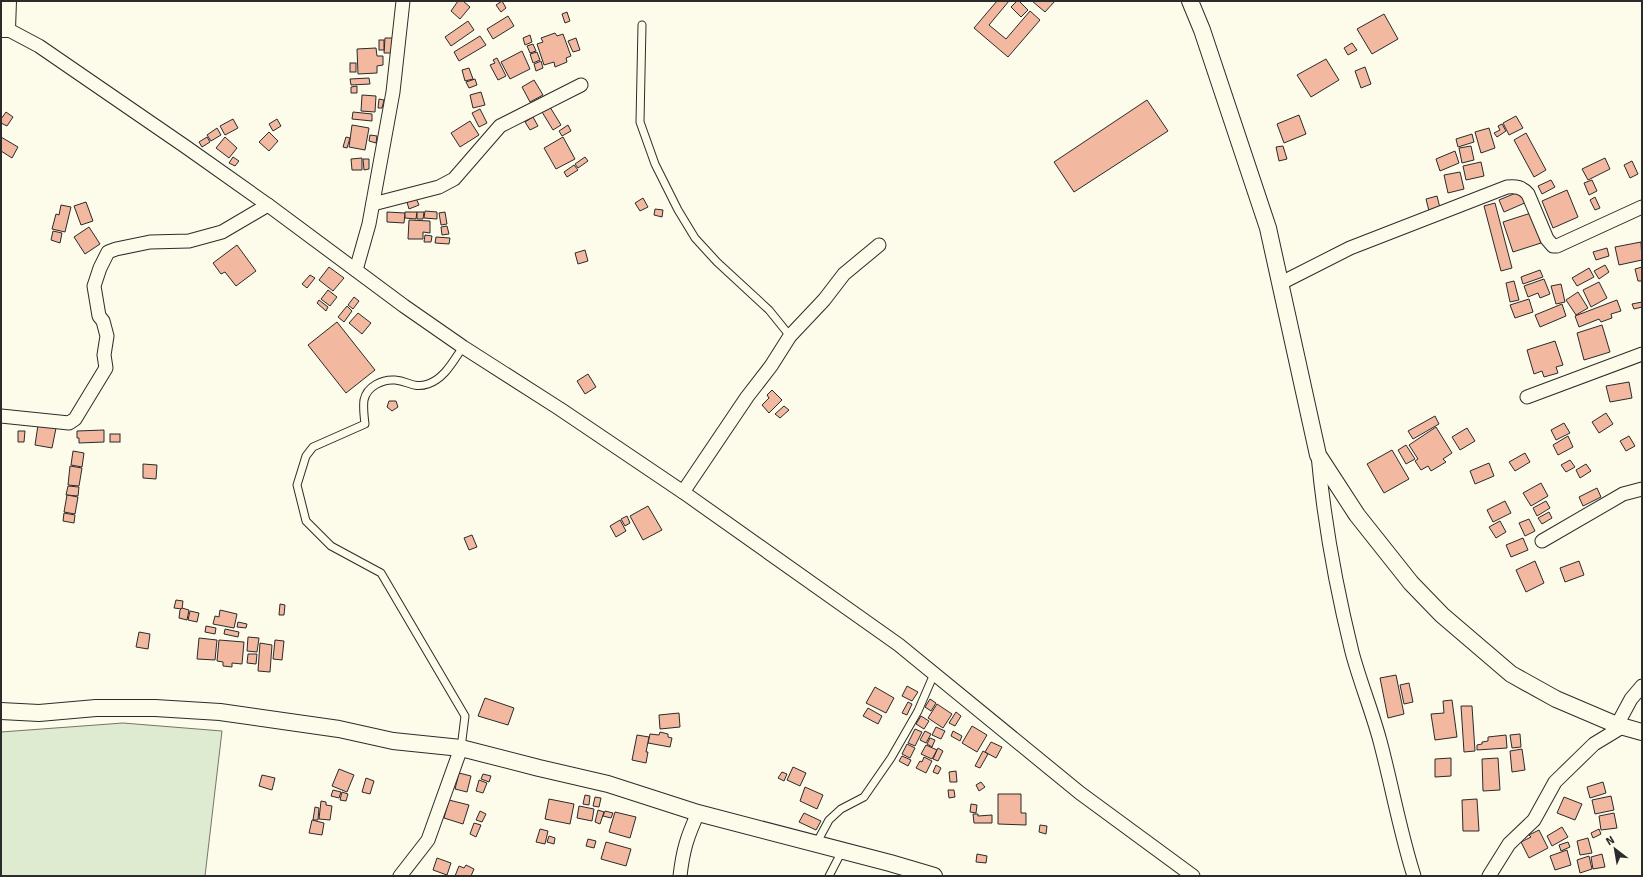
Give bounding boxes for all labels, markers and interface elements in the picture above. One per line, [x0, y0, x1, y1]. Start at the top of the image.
north arrow [1595, 829, 1635, 869]
text: N [1603, 833, 1617, 848]

